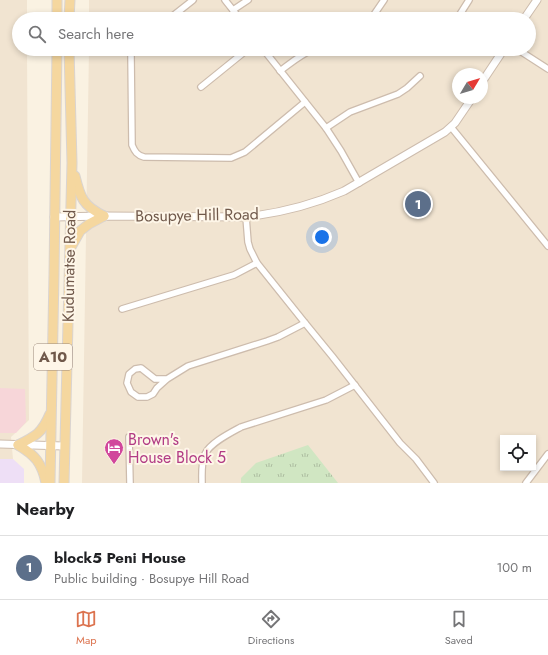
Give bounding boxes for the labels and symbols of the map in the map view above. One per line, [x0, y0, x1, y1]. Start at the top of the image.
north arrow [452, 68, 488, 104]
pin: 1 [405, 189, 431, 219]
street label: Bosupye Hill Road [135, 202, 259, 228]
street label: Kudumatse Road [57, 210, 81, 322]
your location [312, 227, 332, 247]
road number: A10 [34, 344, 72, 370]
place label: Brown's House Block 5 [128, 428, 226, 469]
hotel icon: Brown's House Block 5 [103, 437, 125, 465]

